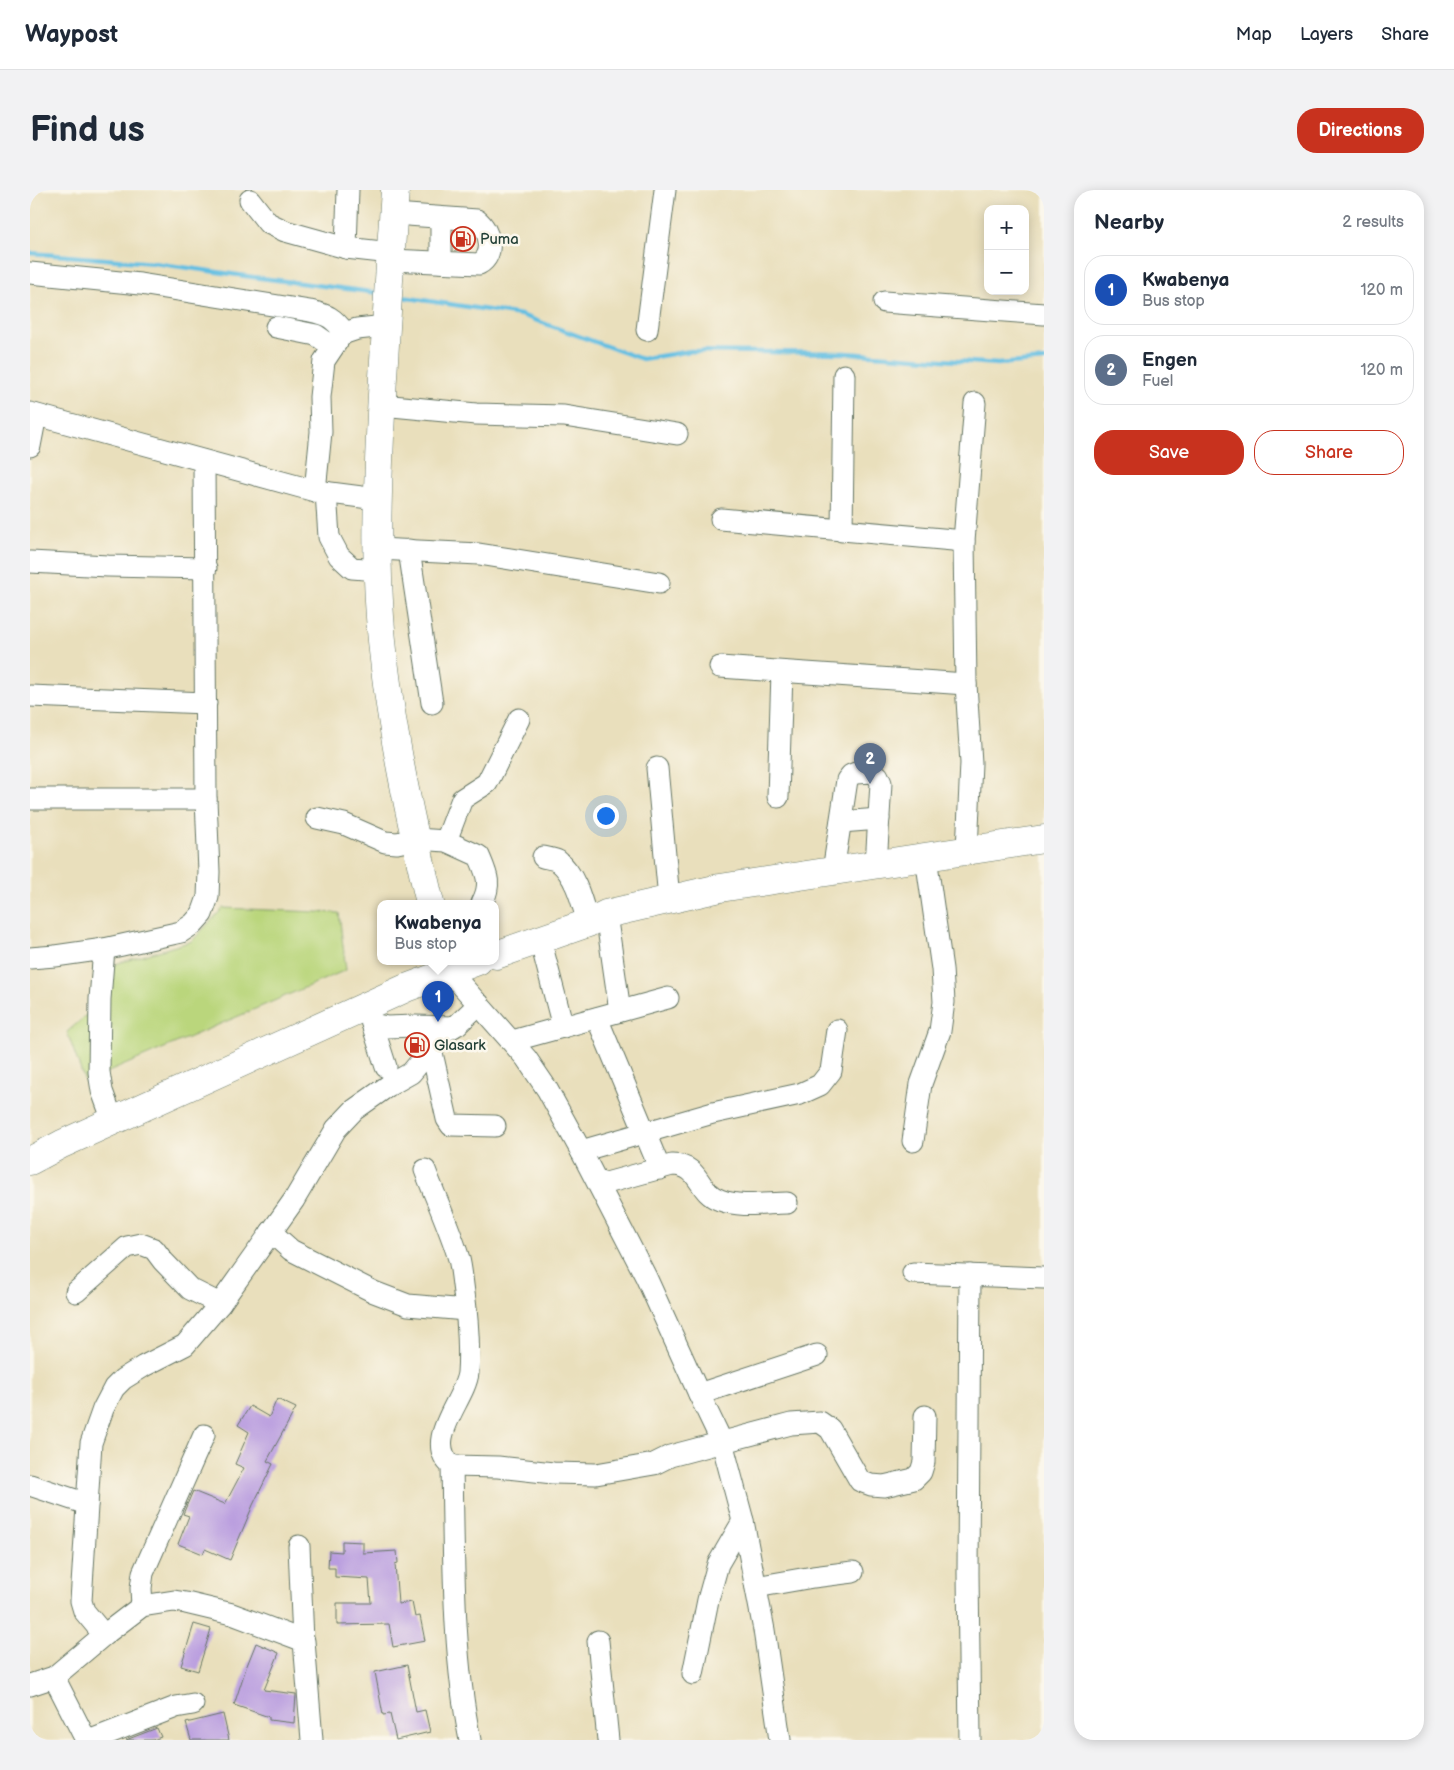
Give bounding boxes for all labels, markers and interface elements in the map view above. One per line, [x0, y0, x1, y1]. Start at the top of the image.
text: Waypost [25, 20, 118, 49]
text: Map [1236, 24, 1272, 45]
text: Layers [1300, 24, 1353, 45]
text: Share [1381, 24, 1429, 45]
button: Directions [1297, 108, 1424, 153]
text: Find us [30, 109, 145, 152]
map controls [984, 205, 1029, 295]
button: + [984, 205, 1029, 250]
text: Nearby [1094, 210, 1164, 235]
text: 2 results [1342, 213, 1404, 232]
fuel station icon: Puma [450, 226, 476, 252]
place label: Puma [480, 230, 519, 249]
button: − [984, 250, 1029, 295]
text: Kwabenya [1142, 269, 1229, 292]
text: 1 [1108, 281, 1114, 300]
text: 120 m [1360, 281, 1403, 300]
text: Bus stop [1142, 292, 1205, 311]
text: Engen [1142, 349, 1197, 372]
text: 2 [1106, 361, 1116, 380]
text: 120 m [1360, 361, 1403, 380]
text: Fuel [1142, 372, 1173, 391]
button: Save [1094, 430, 1244, 475]
button: Share [1254, 430, 1404, 475]
pin: 2 [854, 743, 886, 784]
your location [593, 803, 619, 829]
popup [377, 900, 499, 965]
text: Kwabenya [394, 912, 482, 935]
text: Bus stop [394, 935, 457, 954]
pin: 1 [422, 981, 454, 1022]
fuel station icon: Glasark [404, 1032, 430, 1058]
place label: Glasark [434, 1036, 486, 1055]

